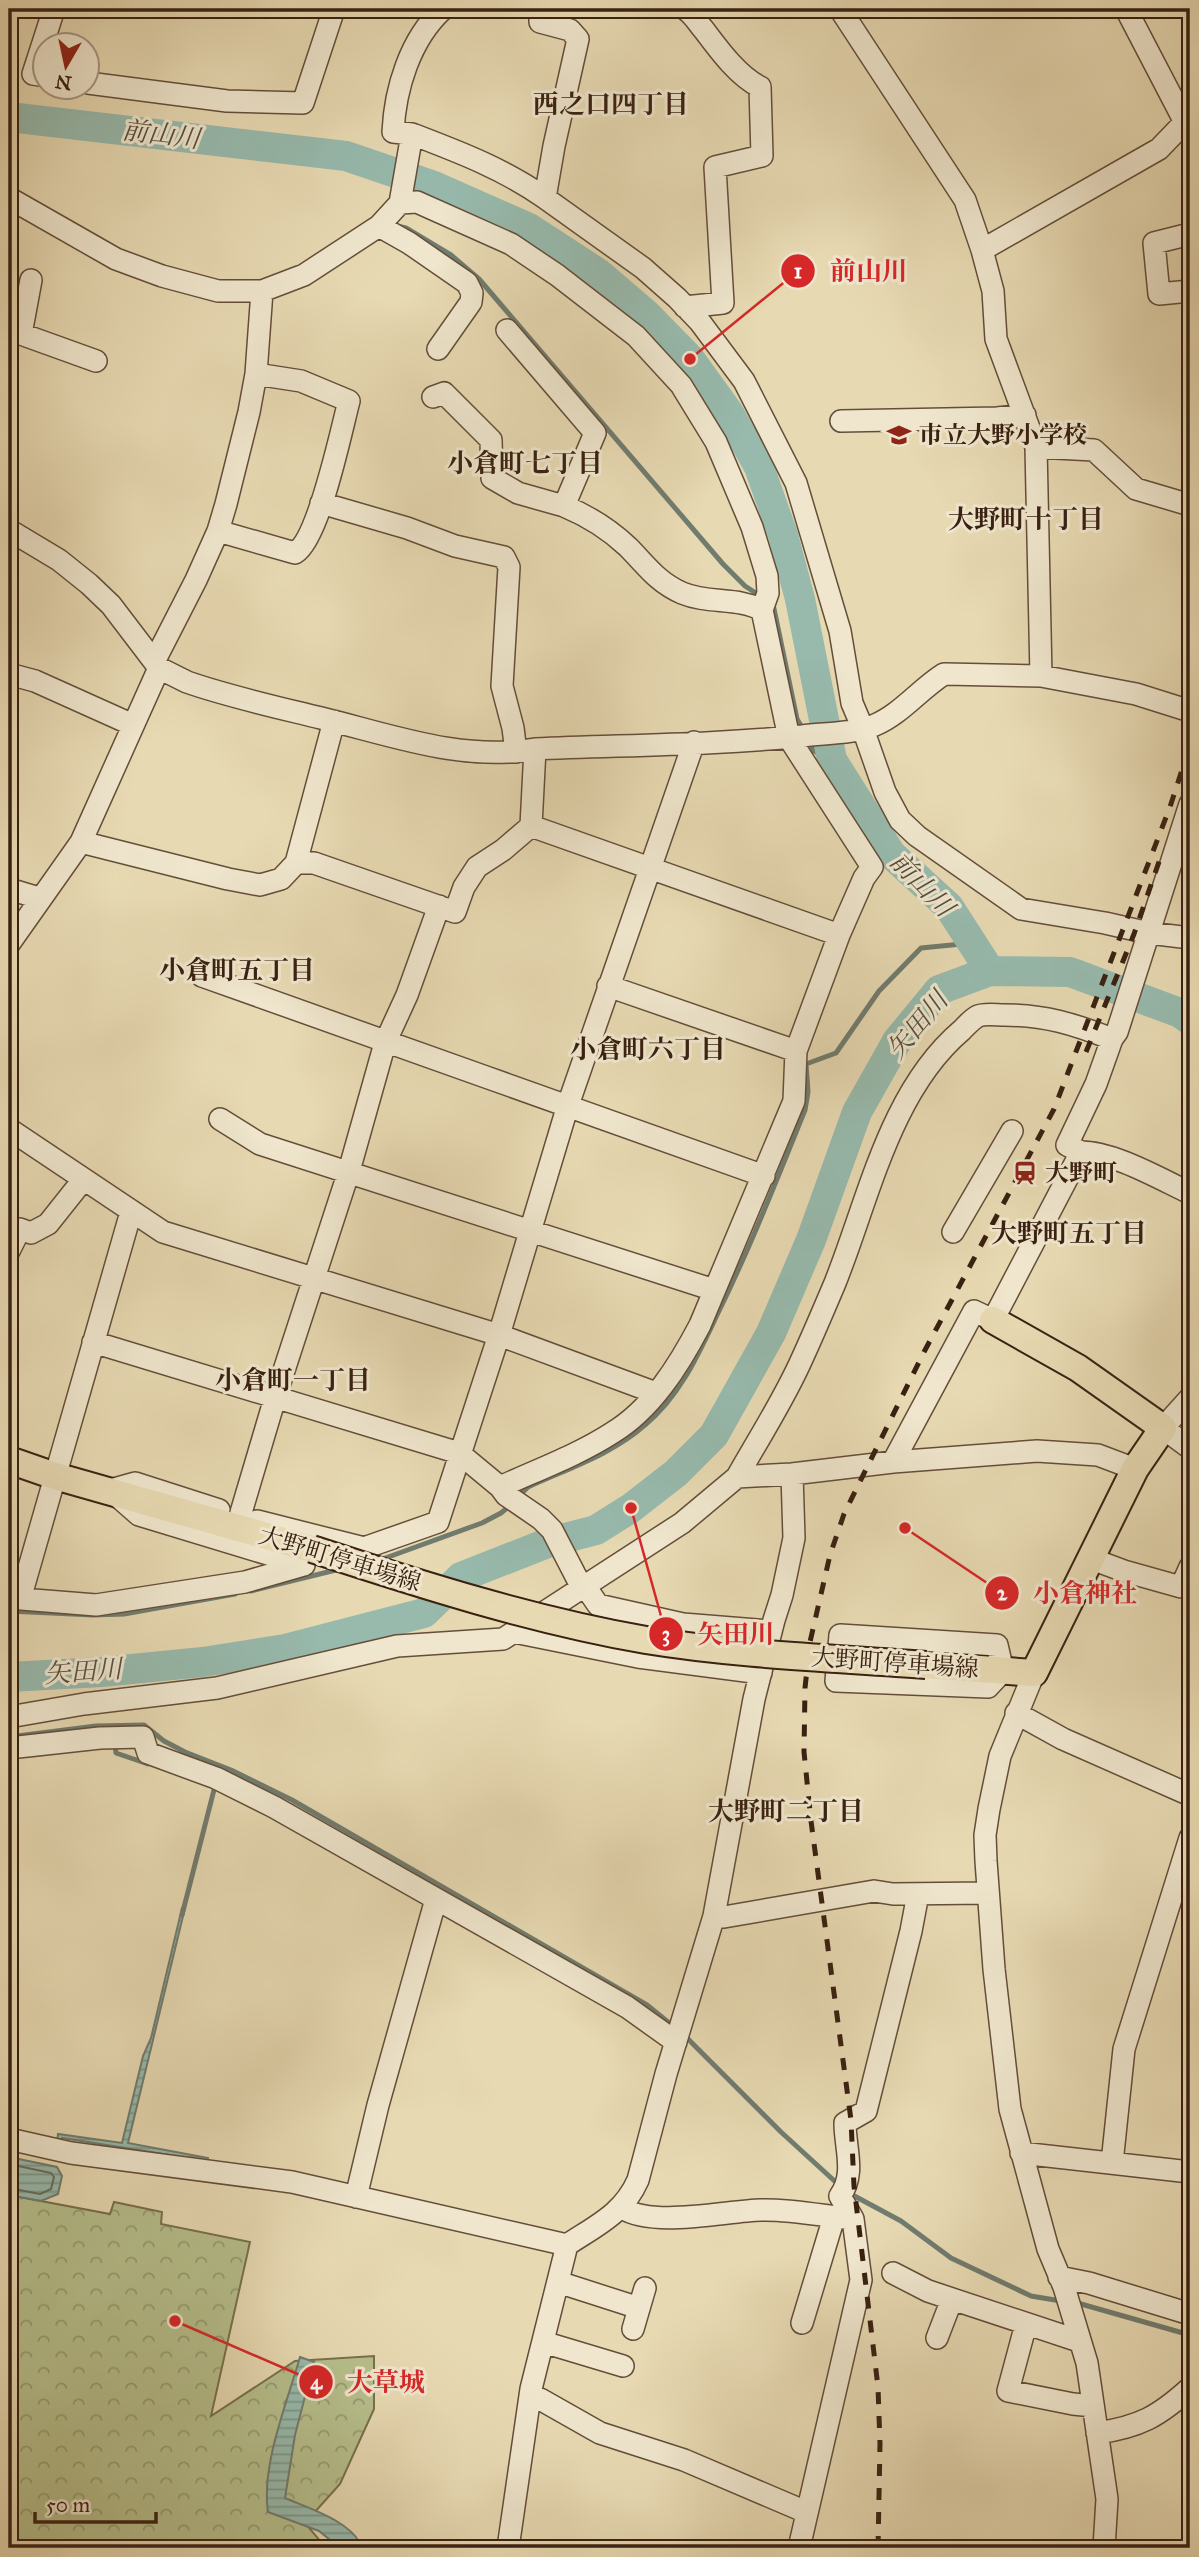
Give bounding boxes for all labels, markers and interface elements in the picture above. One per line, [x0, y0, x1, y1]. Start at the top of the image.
north arrow [32, 32, 102, 102]
text: N [54, 70, 73, 95]
district label: 西之口四丁目 [533, 88, 689, 120]
water label: 前山川 [120, 113, 205, 155]
callout: 前山川 [781, 247, 922, 294]
text: 前山川 [830, 255, 908, 287]
text: 1 [794, 258, 802, 284]
place label: 市立大野小学校 [919, 420, 1087, 450]
school or university icon: 市立大野小学校 [885, 421, 913, 449]
district label: 小倉町七丁目 [447, 447, 603, 479]
district label: 大野町十丁目 [948, 503, 1104, 535]
water label: 前山川 [883, 845, 963, 925]
district label: 小倉町五丁目 [159, 954, 315, 986]
water label: 矢田川 [880, 983, 956, 1065]
district label: 小倉町六丁目 [570, 1033, 726, 1065]
place label: 大野町 [1045, 1158, 1117, 1188]
station icon: 大野町 [1011, 1159, 1039, 1187]
district label: 大野町五丁目 [991, 1217, 1147, 1249]
district label: 小倉町一丁目 [215, 1364, 371, 1396]
street label: 大野町停車場線 [255, 1520, 425, 1598]
callout: 小倉神社 [984, 1569, 1151, 1616]
text: 小倉神社 [1033, 1577, 1137, 1609]
text: 2 [997, 1580, 1008, 1606]
callout: 矢田川 [648, 1610, 789, 1657]
text: 矢田川 [697, 1618, 775, 1650]
text: 3 [662, 1621, 670, 1647]
street label: 大野町停車場線 [810, 1642, 980, 1684]
water label: 矢田川 [43, 1652, 126, 1690]
district label: 大野町二丁目 [708, 1795, 864, 1827]
callout: 大草城 [298, 2358, 439, 2405]
text: 大草城 [347, 2366, 425, 2398]
text: 4 [310, 2369, 323, 2395]
scale bar [35, 2480, 156, 2524]
text: 50 m [46, 2492, 91, 2518]

